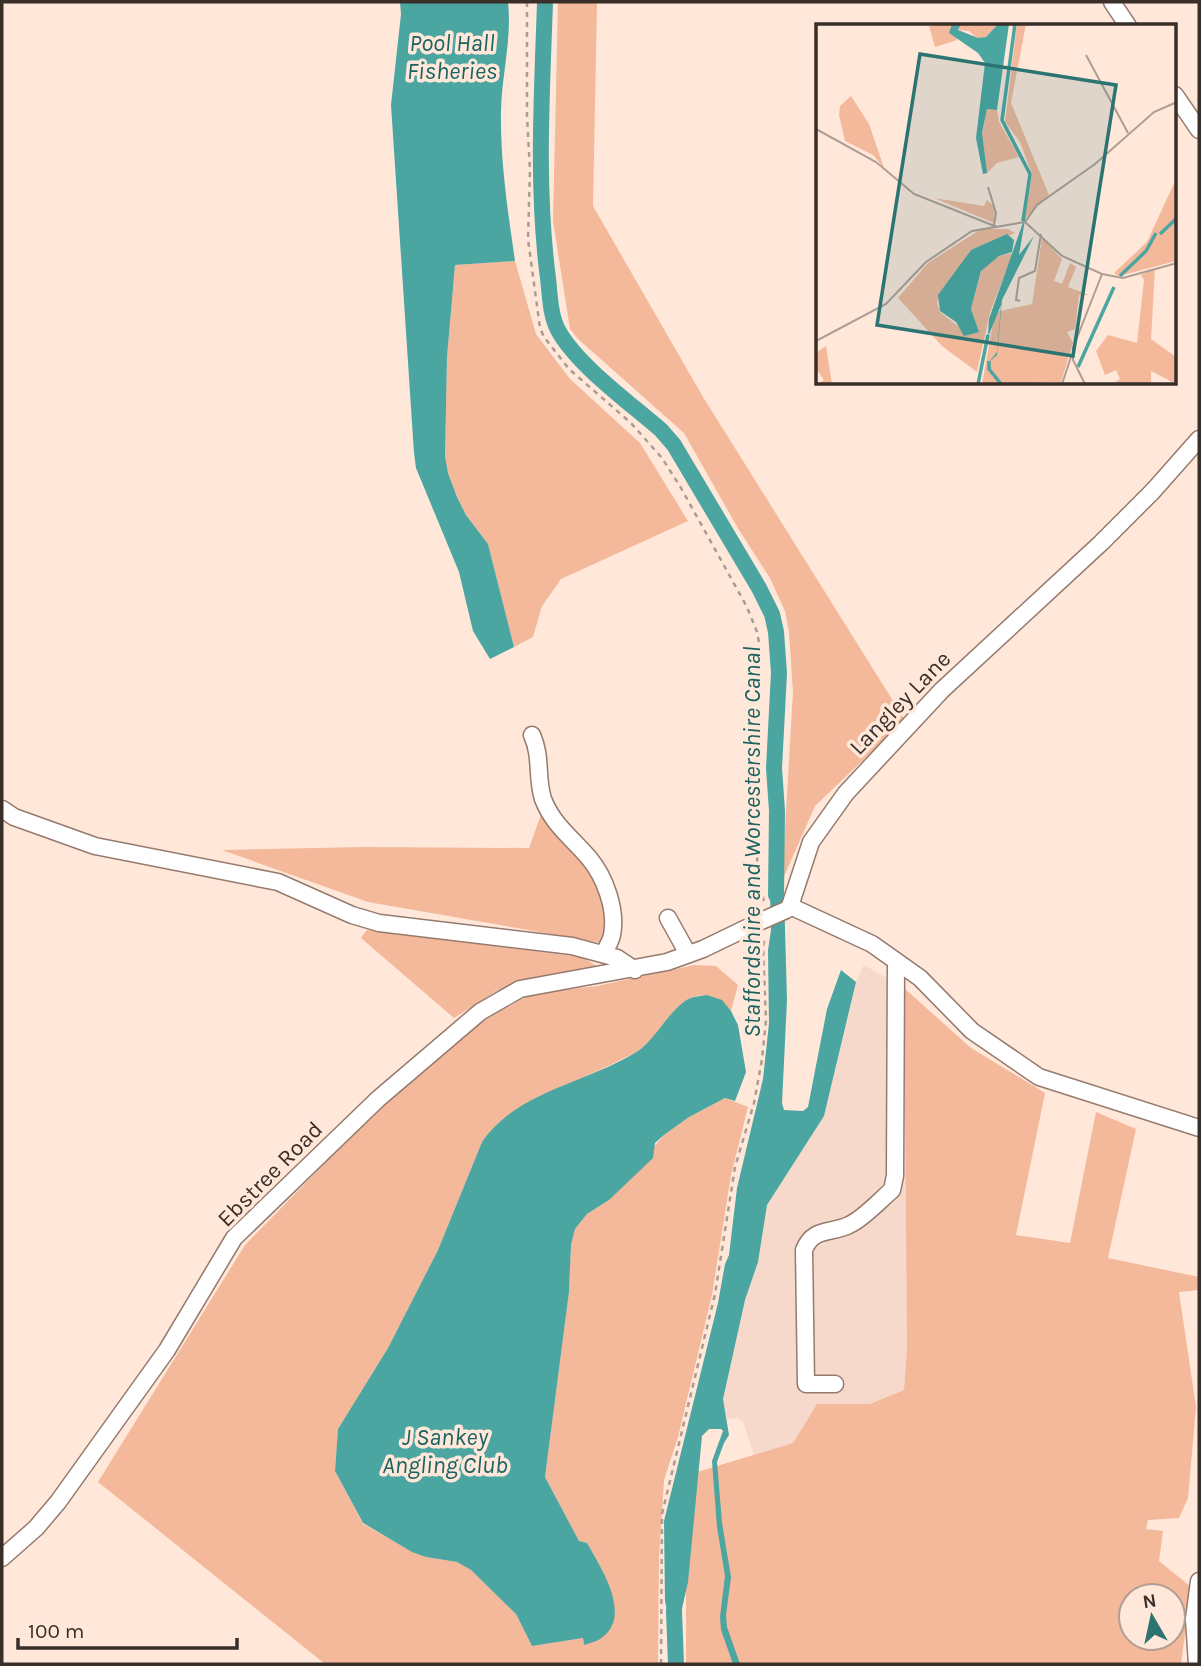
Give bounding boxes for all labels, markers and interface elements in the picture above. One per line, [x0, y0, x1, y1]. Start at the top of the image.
inset map [816, 24, 1176, 385]
water label: Pool Hall Fisheries [407, 29, 497, 85]
street label: Langley Lane [844, 645, 956, 761]
water label: Staffordshire and Worcestershire Canal [738, 647, 766, 1037]
street label: Ebstree Road [212, 1116, 328, 1232]
water label: J Sankey Angling Club [382, 1423, 508, 1479]
north arrow [1117, 1582, 1187, 1652]
text: N [1141, 1589, 1158, 1613]
scale bar [18, 1606, 236, 1650]
text: 100 m [28, 1619, 85, 1643]

